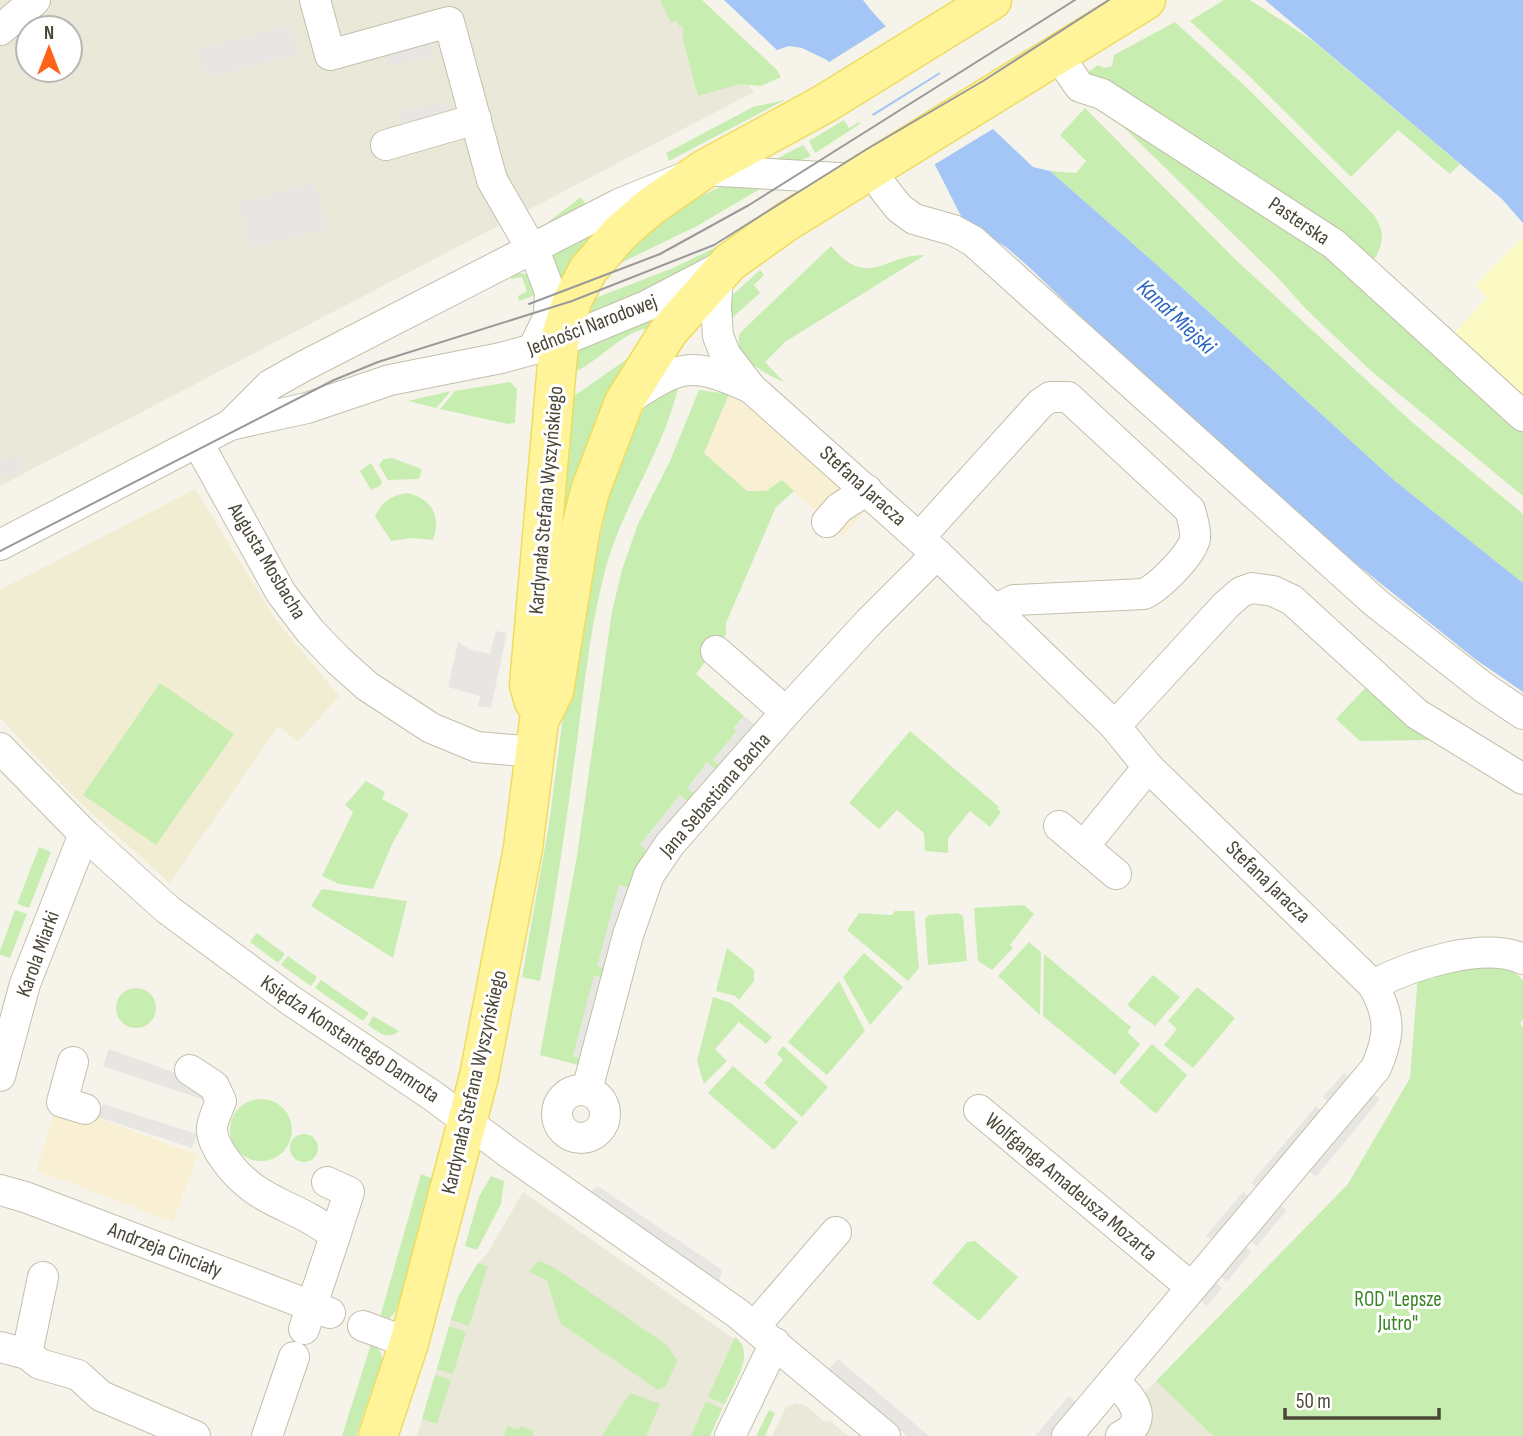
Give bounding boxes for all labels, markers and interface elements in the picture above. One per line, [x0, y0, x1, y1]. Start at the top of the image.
north arrow [14, 14, 84, 84]
text: N [44, 22, 54, 45]
street label: Pasterska [1264, 192, 1334, 250]
water label: Kanał Miejski [1131, 274, 1222, 361]
street label: Jedności Narodowej [523, 289, 660, 362]
street label: Kardynała Stefana Wyszyńskiego [524, 385, 568, 615]
street label: Stefana Jaracza [814, 441, 912, 531]
street label: Augusta Mosbacha [222, 497, 311, 624]
street label: Jana Sebastiana Bacha [654, 728, 776, 863]
street label: Stefana Jaracza [1220, 835, 1316, 929]
street label: Karola Miarki [11, 908, 65, 1000]
street label: Kardynała Stefana Wyszyńskiego [436, 968, 512, 1196]
street label: Księdza Konstantego Damrota [256, 970, 444, 1108]
street label: Wolfganga Amadeusza Mozarta [980, 1108, 1162, 1266]
street label: Andrzeja Cinciały [104, 1216, 225, 1283]
park label: ROD "Lepsze Jutro" [1354, 1287, 1442, 1336]
scale bar [1285, 1376, 1439, 1420]
text: 50 m [1296, 1389, 1331, 1414]

